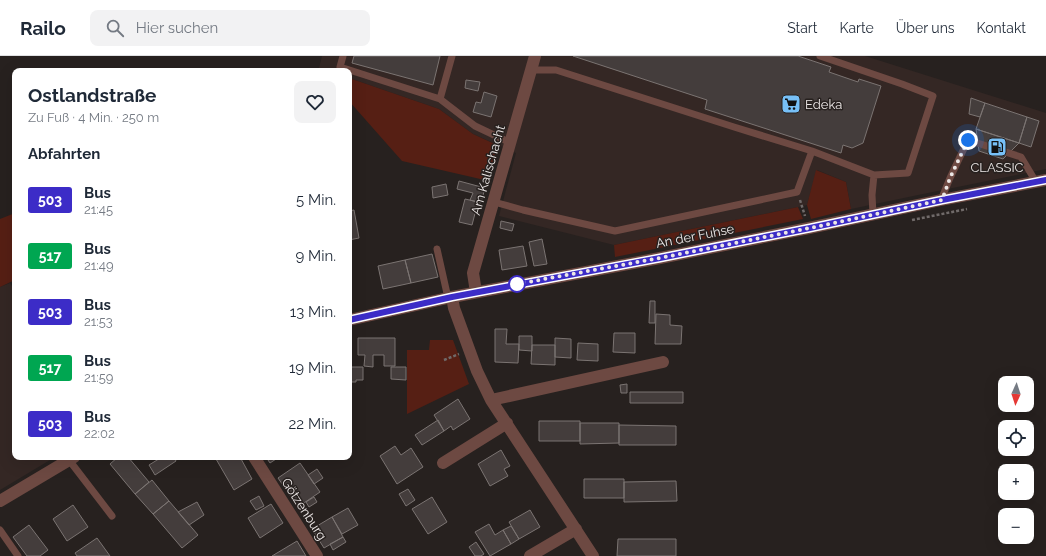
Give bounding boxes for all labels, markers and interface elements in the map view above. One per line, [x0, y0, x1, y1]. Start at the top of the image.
search box [90, 10, 370, 46]
text: Railo [20, 17, 66, 39]
icon: search [104, 17, 126, 39]
text: Hier suchen [136, 19, 218, 37]
text: Start [787, 20, 817, 36]
text: Karte [839, 20, 874, 36]
text: Über uns [896, 20, 955, 36]
text: Kontakt [977, 20, 1026, 36]
button: heart [294, 81, 336, 123]
text: Ostlandstraße [28, 84, 156, 106]
supermarket icon: Edeka [780, 93, 802, 115]
place label: Edeka [805, 97, 842, 112]
text: Zu Fuß · 4 Min. · 250 m [28, 110, 159, 125]
street label: Am Kalischacht [468, 123, 508, 217]
your location [958, 130, 978, 150]
fuel station icon: CLASSIC [986, 136, 1008, 158]
text: Abfahrten [28, 145, 100, 163]
place label: CLASSIC [970, 160, 1024, 175]
text: Bus [84, 184, 111, 202]
text: 5 Min. [296, 191, 336, 209]
text: 503 [38, 192, 62, 208]
text: 21:45 [84, 202, 113, 217]
street label: An der Fuhse [655, 221, 736, 251]
text: Bus [84, 240, 111, 258]
text: 9 Min. [295, 247, 336, 265]
text: 517 [39, 248, 61, 264]
text: 21:49 [84, 258, 114, 273]
unlabelled marker [508, 275, 526, 293]
text: Bus [84, 296, 111, 314]
text: 13 Min. [290, 303, 336, 321]
text: 503 [38, 304, 62, 320]
text: 21:53 [84, 314, 113, 329]
text: Bus [84, 352, 111, 370]
text: 19 Min. [289, 359, 336, 377]
text: 517 [39, 360, 61, 376]
text: 21:59 [84, 370, 113, 385]
north arrow [998, 376, 1034, 412]
map controls [998, 376, 1034, 544]
text: Bus [84, 408, 111, 426]
text: 22 Min. [289, 415, 336, 433]
text: 503 [38, 416, 62, 432]
button: locate [998, 420, 1034, 456]
text: 22:02 [84, 426, 115, 441]
button: + [998, 464, 1034, 500]
street label: Götzenburg [278, 475, 330, 543]
button: − [998, 508, 1034, 544]

